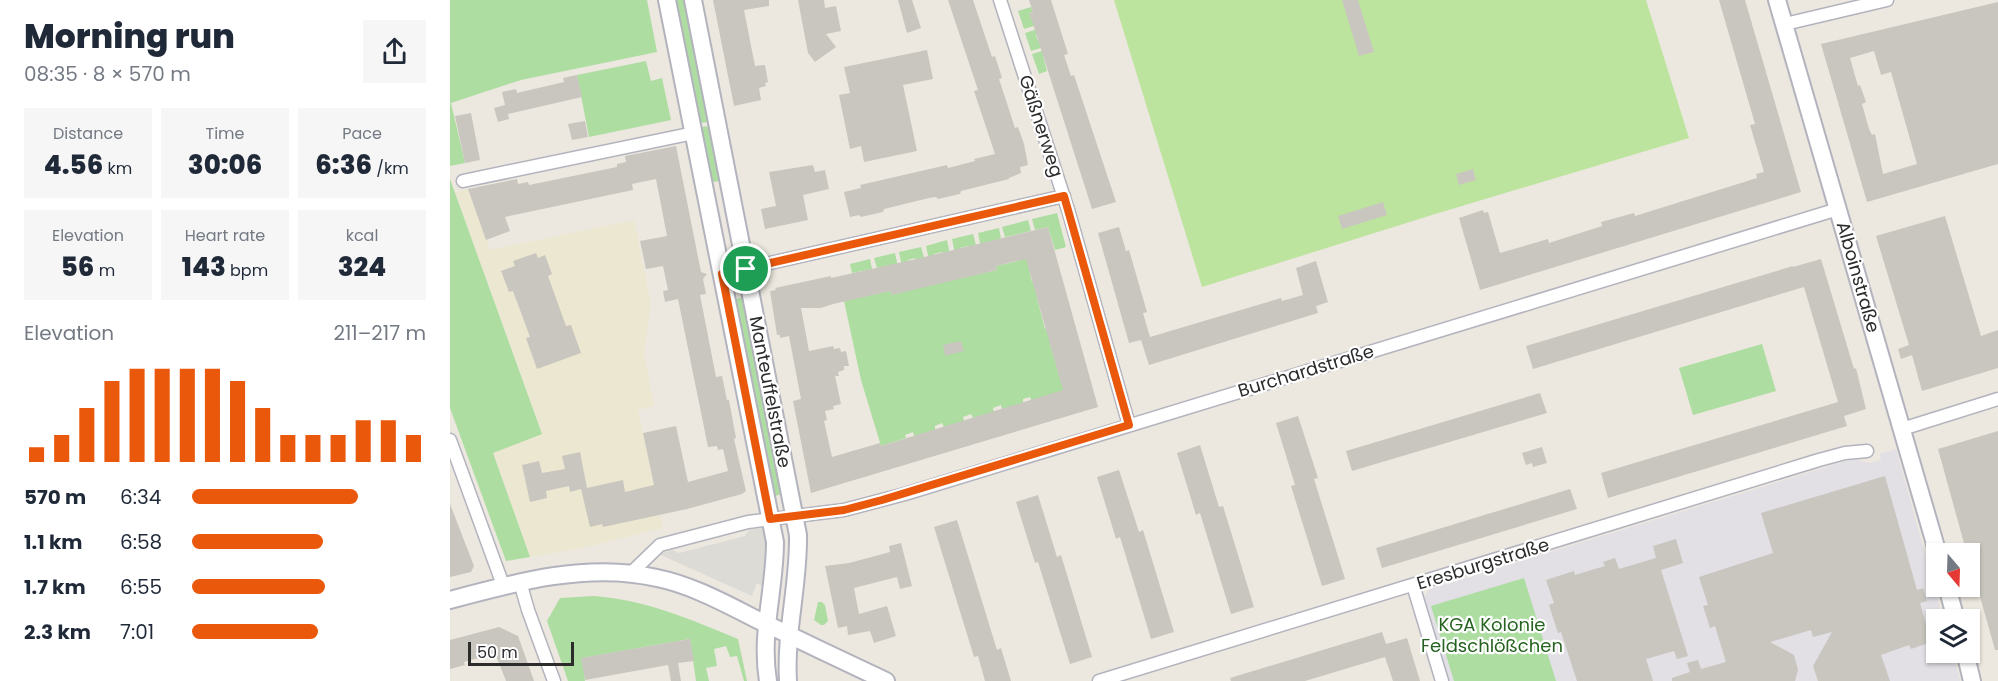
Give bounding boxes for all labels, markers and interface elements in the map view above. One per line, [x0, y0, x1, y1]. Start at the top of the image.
text: Morning run [24, 13, 235, 60]
button: share [363, 20, 426, 83]
text: 08:35 · 8 × 570 m [24, 60, 191, 88]
street label: Gäßnerweg [1013, 72, 1070, 180]
text: Distance [53, 122, 123, 145]
text: Time [206, 122, 245, 145]
text: Pace [342, 122, 382, 145]
text: 4.56 [44, 147, 103, 183]
text: 30:06 [188, 147, 262, 183]
text: 6:36 [315, 147, 372, 183]
text: km [103, 157, 132, 180]
text: /km [372, 157, 409, 180]
street label: Alboinstraße [1831, 218, 1886, 335]
text: Elevation [52, 224, 124, 247]
text: Heart rate [185, 224, 265, 247]
text: kcal [346, 224, 378, 247]
pin [720, 243, 771, 294]
text: 56 [61, 249, 94, 285]
text: 143 [182, 249, 226, 285]
text: 324 [338, 249, 386, 285]
icon: arrive [729, 252, 762, 285]
text: m [94, 259, 115, 282]
text: bpm [226, 259, 268, 282]
street label: Manteuffelstraße [744, 314, 797, 470]
text: Elevation [24, 319, 114, 347]
text: 211–217 m [333, 319, 426, 347]
street label: Burchardstraße [1235, 338, 1377, 403]
text: 570 m [24, 483, 86, 511]
text: 6:34 [120, 483, 161, 511]
text: 1.1 km [24, 528, 82, 556]
text: 6:58 [120, 528, 162, 556]
street label: Eresburgstraße [1414, 531, 1552, 596]
north arrow [1926, 543, 1980, 597]
map controls [1926, 543, 1980, 663]
text: 1.7 km [24, 573, 86, 601]
text: 6:55 [120, 573, 162, 601]
button: layers [1926, 609, 1980, 663]
park label: KGA Kolonie Feldschlößchen [1421, 612, 1563, 658]
text: 2.3 km [24, 618, 91, 646]
text: 7:01 [120, 618, 154, 646]
scale bar [468, 639, 574, 666]
text: 50 m [477, 641, 518, 664]

